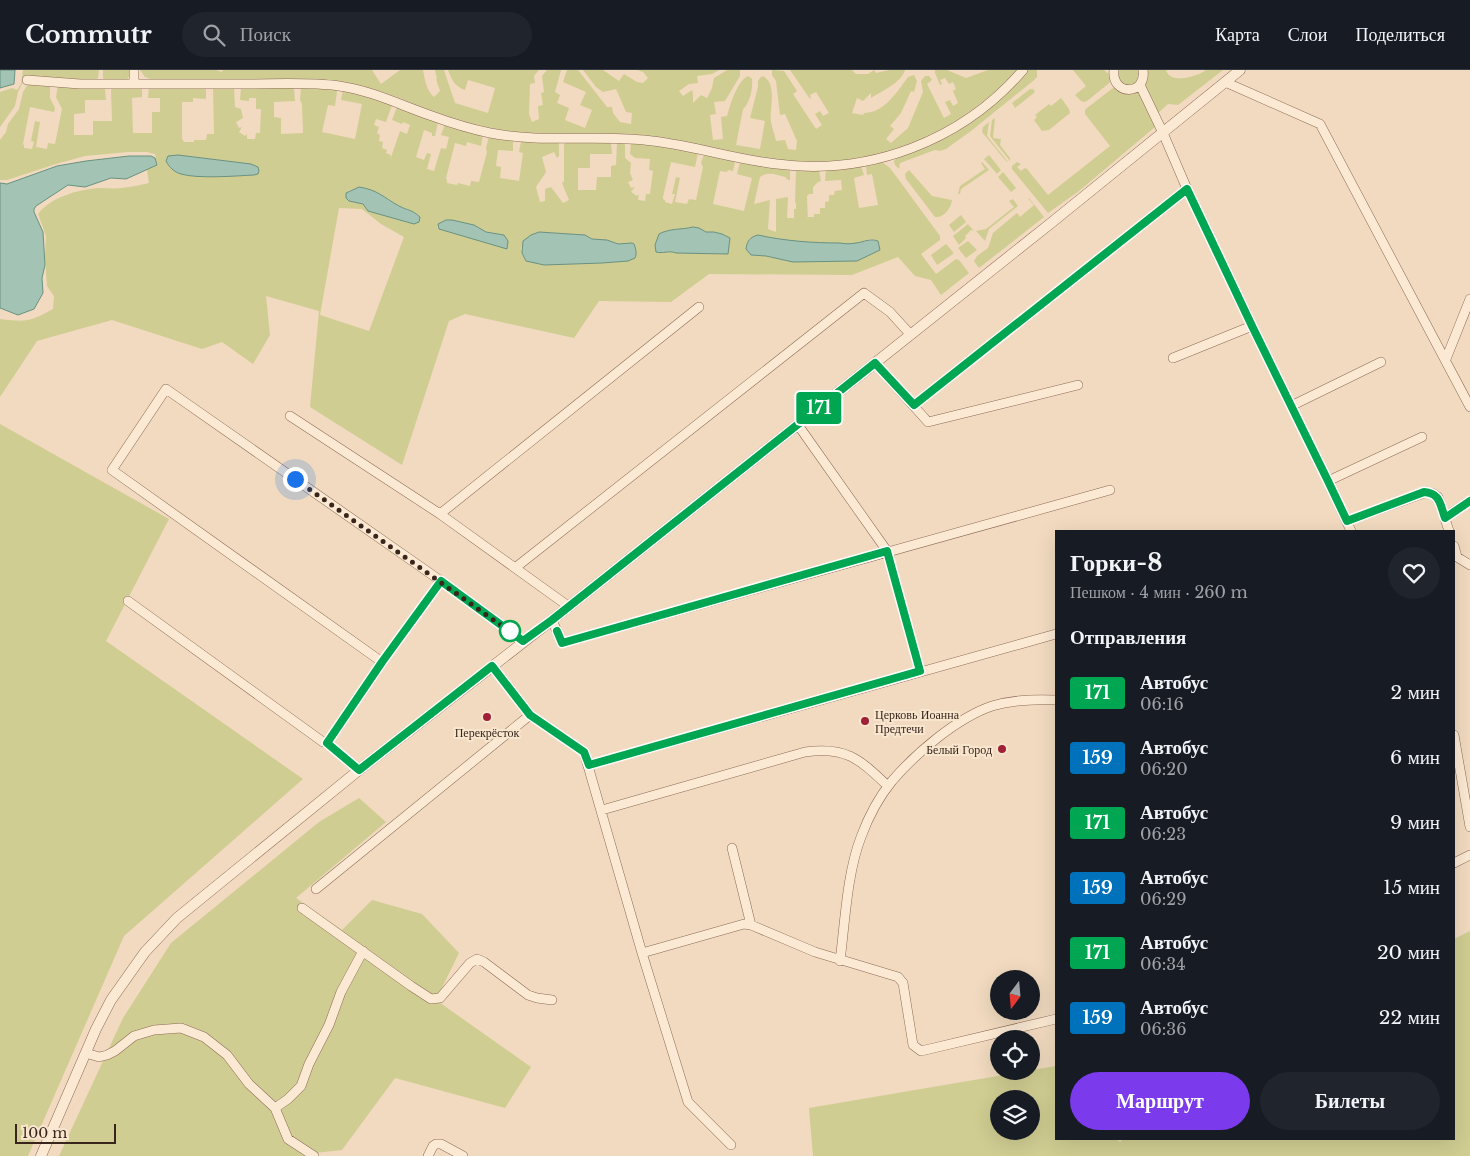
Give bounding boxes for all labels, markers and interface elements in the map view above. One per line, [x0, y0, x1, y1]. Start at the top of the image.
search box [182, 12, 532, 57]
text: Commutr [25, 20, 152, 49]
icon: search [200, 21, 228, 49]
text: Поиск [240, 23, 291, 46]
text: Карта [1215, 24, 1260, 46]
text: Слои [1288, 24, 1327, 46]
text: Поделиться [1355, 24, 1445, 46]
line badge: 171 [790, 392, 848, 424]
text: 171 [806, 397, 832, 419]
your location [283, 467, 308, 492]
button: heart [1388, 547, 1440, 599]
text: Горки-8 [1070, 548, 1162, 577]
text: Пешком · 4 мин · 260 m [1070, 582, 1248, 602]
unlabelled marker [499, 620, 521, 642]
text: Отправления [1070, 626, 1186, 649]
text: Автобус [1140, 671, 1208, 694]
text: 2 мин [1390, 681, 1440, 704]
text: 171 [1085, 682, 1110, 704]
text: 06:16 [1140, 694, 1184, 714]
place label: Церковь Иоанна Предтечи [875, 707, 960, 736]
marker: Перекрёсток [481, 711, 493, 723]
marker: Церковь Иоанна Предтечи [859, 715, 871, 727]
place label: Перекрёсток [455, 725, 520, 740]
text: Автобус [1140, 736, 1208, 759]
place label: Белый Город [926, 742, 992, 757]
marker: Белый Город [996, 743, 1008, 755]
text: 6 мин [1390, 746, 1440, 769]
text: 159 [1082, 747, 1113, 769]
text: 06:20 [1140, 759, 1188, 779]
text: Автобус [1140, 801, 1208, 824]
text: 9 мин [1390, 811, 1440, 834]
text: 171 [1085, 812, 1110, 834]
text: 06:23 [1140, 824, 1186, 844]
text: Автобус [1140, 866, 1208, 889]
text: 15 мин [1383, 876, 1440, 899]
text: 159 [1082, 877, 1113, 899]
text: 06:29 [1140, 889, 1186, 909]
text: Автобус [1140, 931, 1208, 954]
text: 20 мин [1377, 941, 1440, 964]
text: 171 [1085, 942, 1110, 964]
text: 06:34 [1140, 954, 1186, 974]
north arrow [990, 970, 1040, 1020]
map controls [990, 970, 1040, 1140]
text: Автобус [1140, 996, 1208, 1019]
text: 22 мин [1379, 1006, 1440, 1029]
text: 159 [1082, 1007, 1113, 1029]
text: 06:36 [1140, 1019, 1186, 1039]
button: locate [990, 1030, 1040, 1080]
button: Маршрут [1070, 1072, 1250, 1130]
button: Билеты [1260, 1072, 1440, 1130]
button: layers [990, 1090, 1040, 1140]
scale bar [15, 1121, 116, 1144]
text: 100 m [22, 1124, 67, 1142]

